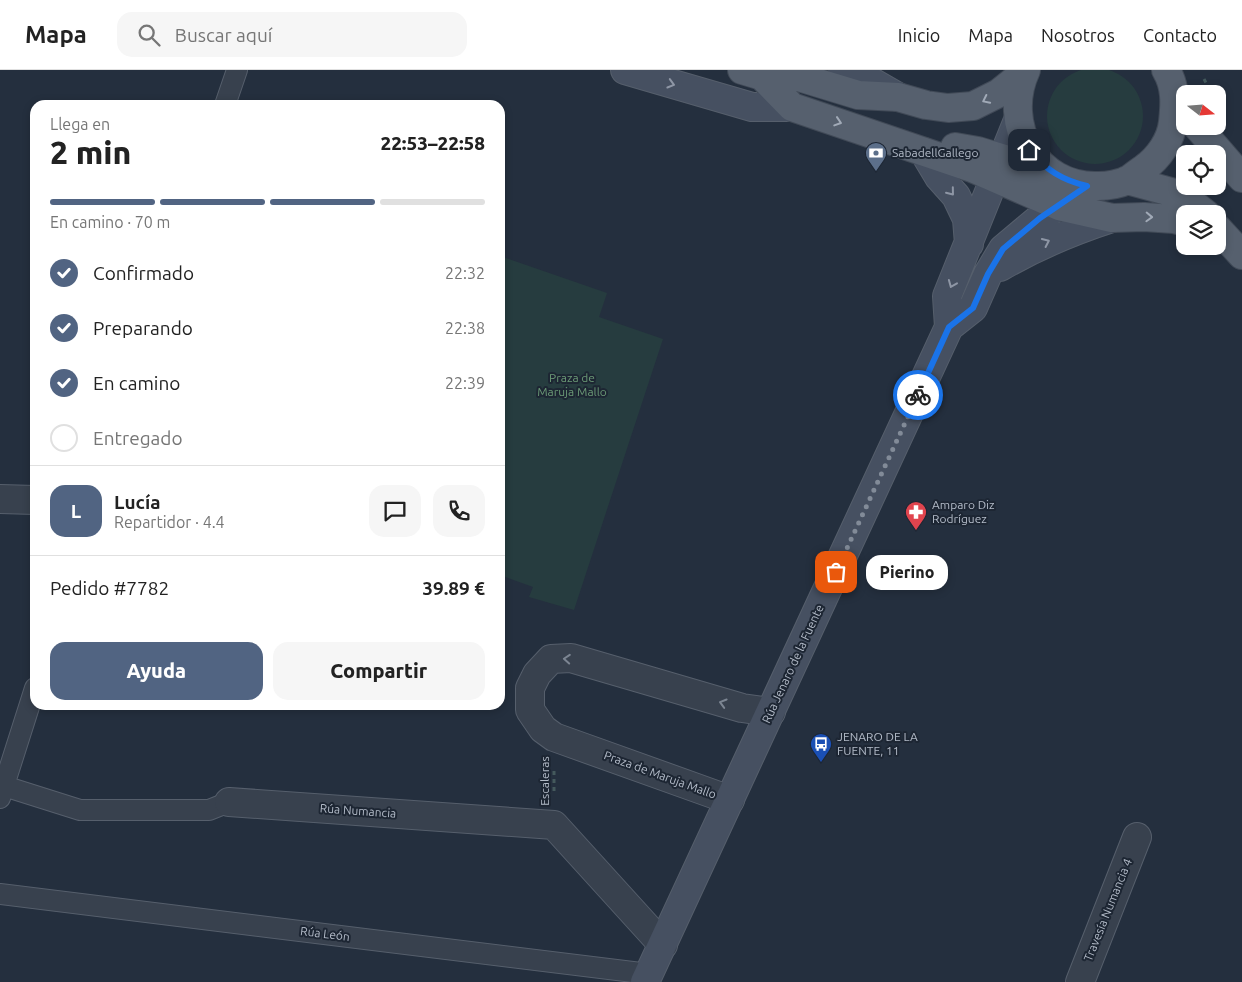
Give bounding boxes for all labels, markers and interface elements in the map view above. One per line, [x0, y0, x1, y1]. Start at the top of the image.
search box [117, 12, 467, 57]
text: Mapa [25, 21, 87, 48]
icon: search [135, 21, 163, 49]
text: Buscar aquí [175, 24, 272, 46]
text: Inicio [898, 25, 940, 45]
text: Mapa [968, 25, 1013, 45]
text: Nosotros [1041, 25, 1115, 45]
text: Contacto [1143, 25, 1217, 45]
one-way arrow [667, 78, 675, 88]
north arrow [1176, 85, 1226, 135]
map controls [1176, 85, 1226, 255]
one-way arrow [982, 93, 991, 104]
text: Llega en [50, 115, 110, 133]
one-way arrow [833, 117, 842, 127]
pin [1008, 129, 1050, 171]
text: 22:53–22:58 [380, 132, 485, 154]
text: 2 min [50, 134, 131, 170]
icon: home [1015, 136, 1043, 164]
bank icon: SabadellGallego [864, 141, 888, 172]
button: locate [1176, 145, 1226, 195]
place label: SabadellGallego [892, 146, 979, 159]
one-way arrow [946, 186, 954, 195]
button: layers [1176, 205, 1226, 255]
one-way arrow [1145, 212, 1153, 222]
text: En camino · 70 m [50, 213, 170, 231]
one-way arrow [1041, 238, 1050, 249]
icon: check [50, 259, 78, 287]
text: Confirmado [93, 262, 194, 284]
text: 22:32 [445, 264, 485, 282]
one-way arrow [948, 280, 958, 288]
icon: check [50, 314, 78, 342]
text: Preparando [93, 317, 193, 339]
text: 22:38 [445, 319, 485, 337]
icon: check [50, 369, 78, 397]
courier [893, 370, 943, 420]
park label: Praza de Maruja Mallo [537, 371, 607, 398]
text: En camino [93, 372, 180, 394]
text: 22:39 [445, 374, 485, 392]
icon: bike [904, 381, 932, 409]
text: Entregado [93, 427, 183, 449]
button: chat [369, 485, 421, 537]
button: phone [433, 485, 485, 537]
text: Lucía [114, 491, 161, 513]
place label: Amparo Diz Rodríguez [932, 498, 995, 525]
text: L [71, 500, 81, 522]
pharmacy icon: Amparo Diz Rodríguez [904, 500, 928, 531]
text: Repartidor · 4.4 [114, 513, 225, 531]
pin [815, 551, 857, 593]
callout: Pierino [866, 554, 948, 590]
icon: bag [822, 558, 850, 586]
text: Pierino [880, 563, 934, 581]
text: Pedido #7782 [50, 577, 169, 599]
text: 39.89 € [422, 577, 485, 599]
street label: Rúa Jenaro de la Fuente [759, 602, 826, 725]
button: Ayuda [50, 642, 263, 700]
button: Compartir [273, 642, 485, 700]
one-way arrow [563, 654, 571, 665]
one-way arrow [720, 698, 728, 708]
place label: JENARO DE LA FUENTE, 11 [837, 730, 918, 757]
bus stop icon: JENARO DE LA FUENTE, 11 [809, 732, 833, 763]
street label: Praza de Maruja Mallo [602, 748, 718, 801]
street label: Escaleras [538, 756, 551, 806]
street label: Rúa Numancia [319, 801, 397, 820]
street label: Travesía Numancia 4 [1081, 856, 1134, 963]
street label: Rúa León [300, 924, 351, 943]

